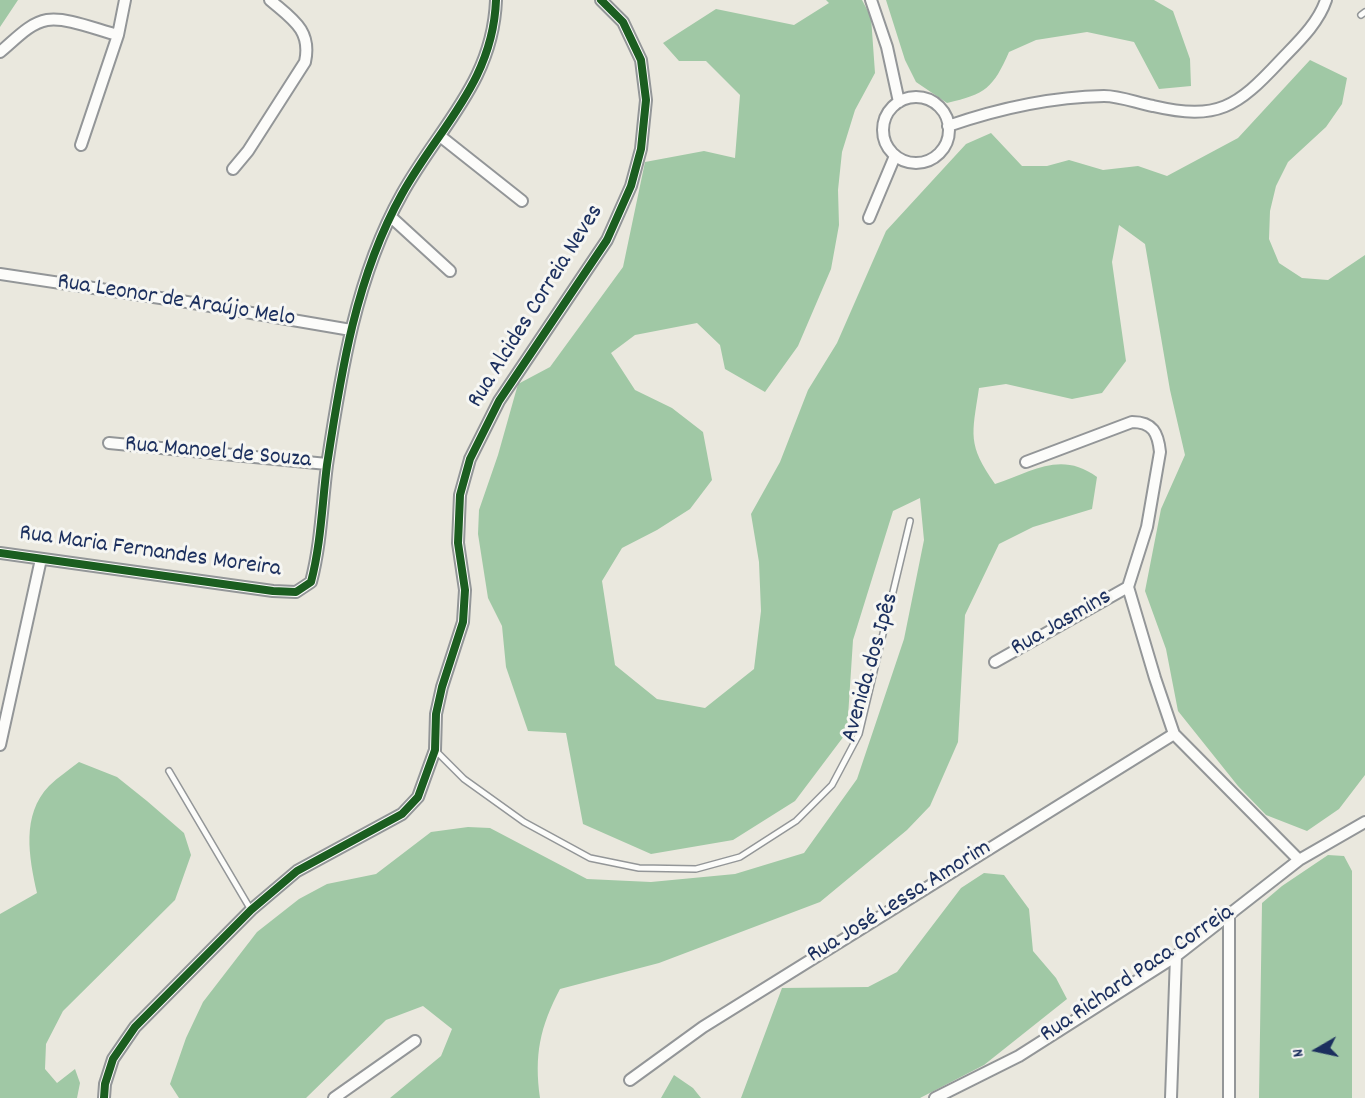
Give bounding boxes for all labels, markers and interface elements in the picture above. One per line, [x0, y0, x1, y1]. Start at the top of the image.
street label: Rua Alcides Correia Neves [463, 200, 611, 414]
street label: Rua Leonor de Araújo Melo [55, 269, 297, 335]
street label: Rua Manoel de Souza [124, 432, 312, 476]
street label: Rua Maria Fernandes Moreira [17, 520, 283, 586]
street label: Rua Jasmins [1007, 584, 1117, 664]
street label: Avenida dos Ipês [837, 590, 907, 746]
street label: Rua José Lessa Amorim [803, 835, 997, 971]
street label: Rua Richard Paca Correia [1036, 899, 1240, 1051]
north arrow [1287, 1020, 1347, 1080]
text: N [1287, 1047, 1311, 1059]

